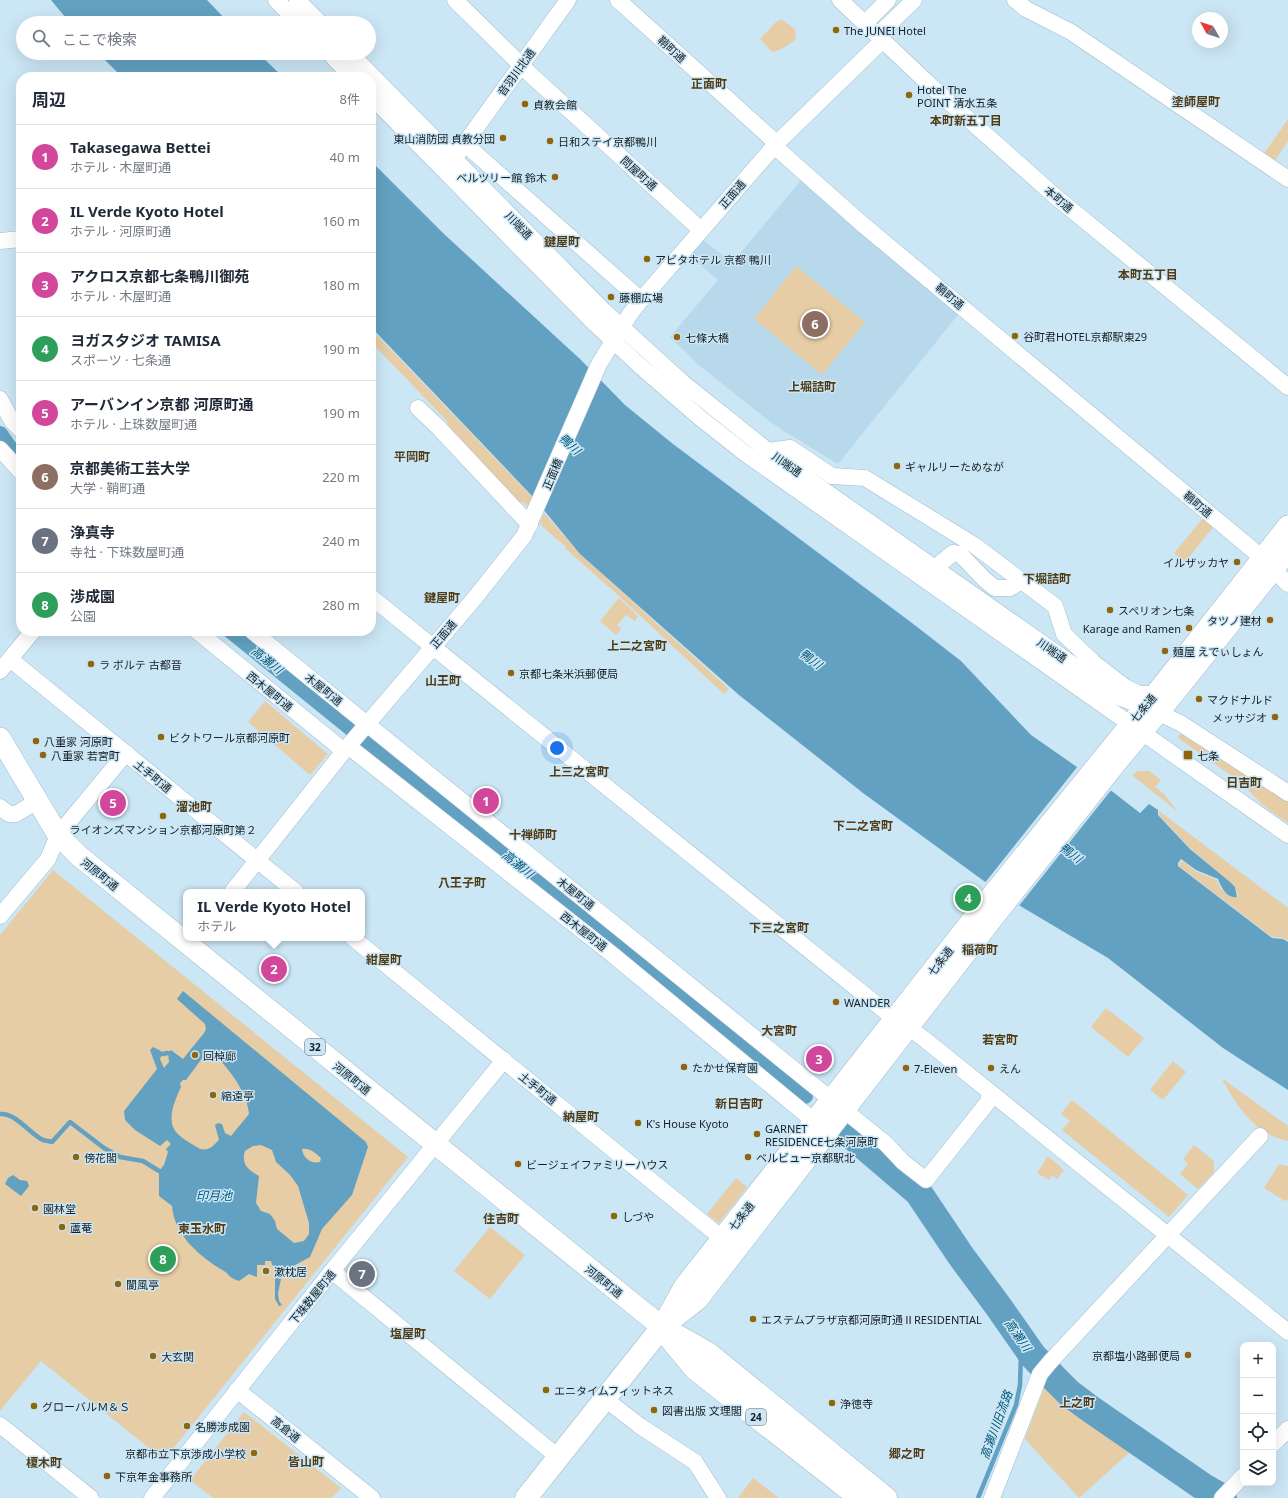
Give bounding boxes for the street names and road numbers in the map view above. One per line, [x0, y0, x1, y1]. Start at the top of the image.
street label: 鞘町通 [655, 32, 689, 66]
street label: 音羽川北通 [494, 45, 538, 99]
street label: 問屋町通 [618, 153, 660, 193]
street label: 正面通 [716, 177, 748, 211]
street label: 本町通 [1042, 183, 1076, 215]
street label: 川端通 [502, 208, 536, 242]
street label: 鞘町通 [933, 280, 967, 312]
street label: 川端通 [769, 448, 805, 480]
street label: 正面橋 [539, 456, 565, 492]
street label: 鞘町通 [1181, 488, 1215, 520]
street label: 正面通 [427, 617, 459, 651]
street label: 川端通 [1034, 634, 1070, 666]
street label: 西木屋町通 [244, 668, 296, 714]
street label: 木屋町通 [302, 669, 346, 709]
street label: 七条通 [1127, 691, 1159, 725]
street label: 土手町通 [131, 756, 175, 796]
street label: 河原町通 [78, 854, 122, 894]
street label: 木屋町通 [554, 873, 598, 913]
street label: 西木屋町通 [558, 908, 610, 954]
street label: 七条通 [924, 943, 956, 979]
road number: 32 [305, 1039, 325, 1055]
street label: 河原町通 [330, 1058, 374, 1098]
street label: 土手町通 [516, 1068, 560, 1108]
street label: 七条通 [725, 1198, 757, 1234]
street label: 河原町通 [582, 1261, 626, 1301]
street label: 下珠数屋町通 [285, 1267, 339, 1327]
road number: 24 [746, 1409, 766, 1425]
street label: 高倉通 [268, 1413, 304, 1445]

